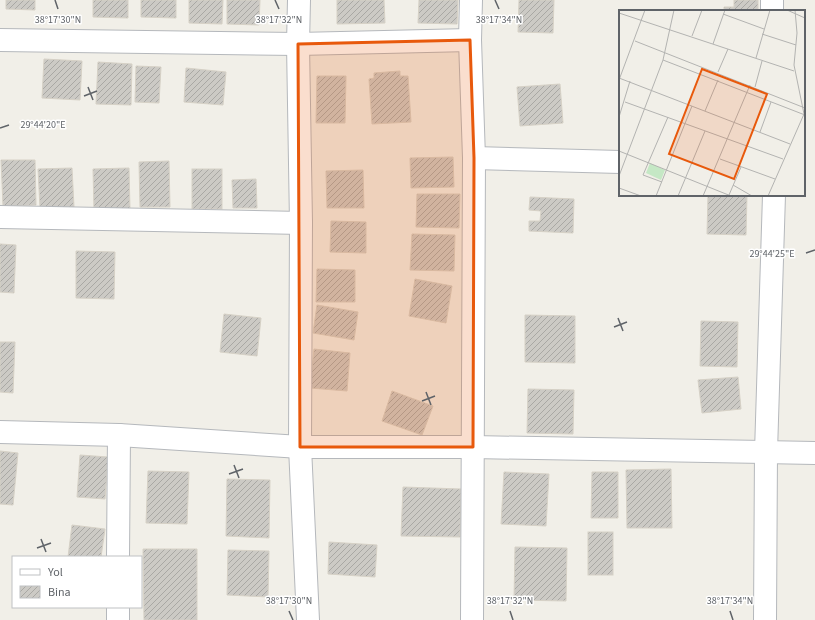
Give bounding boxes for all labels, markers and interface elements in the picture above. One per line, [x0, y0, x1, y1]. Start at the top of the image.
inset map [619, 10, 805, 196]
text: 38°17'30"N [35, 13, 81, 27]
text: 38°17'32"N [256, 13, 302, 27]
text: 38°17'34"N [476, 13, 522, 27]
text: 29°44'20"E [20, 118, 66, 132]
text: 29°44'25"E [749, 247, 795, 261]
legend [12, 556, 142, 608]
text: Yol [47, 564, 63, 581]
text: Bina [48, 584, 71, 601]
text: 38°17'30"N [266, 594, 312, 608]
text: 38°17'32"N [487, 594, 533, 608]
text: 38°17'34"N [707, 594, 753, 608]

